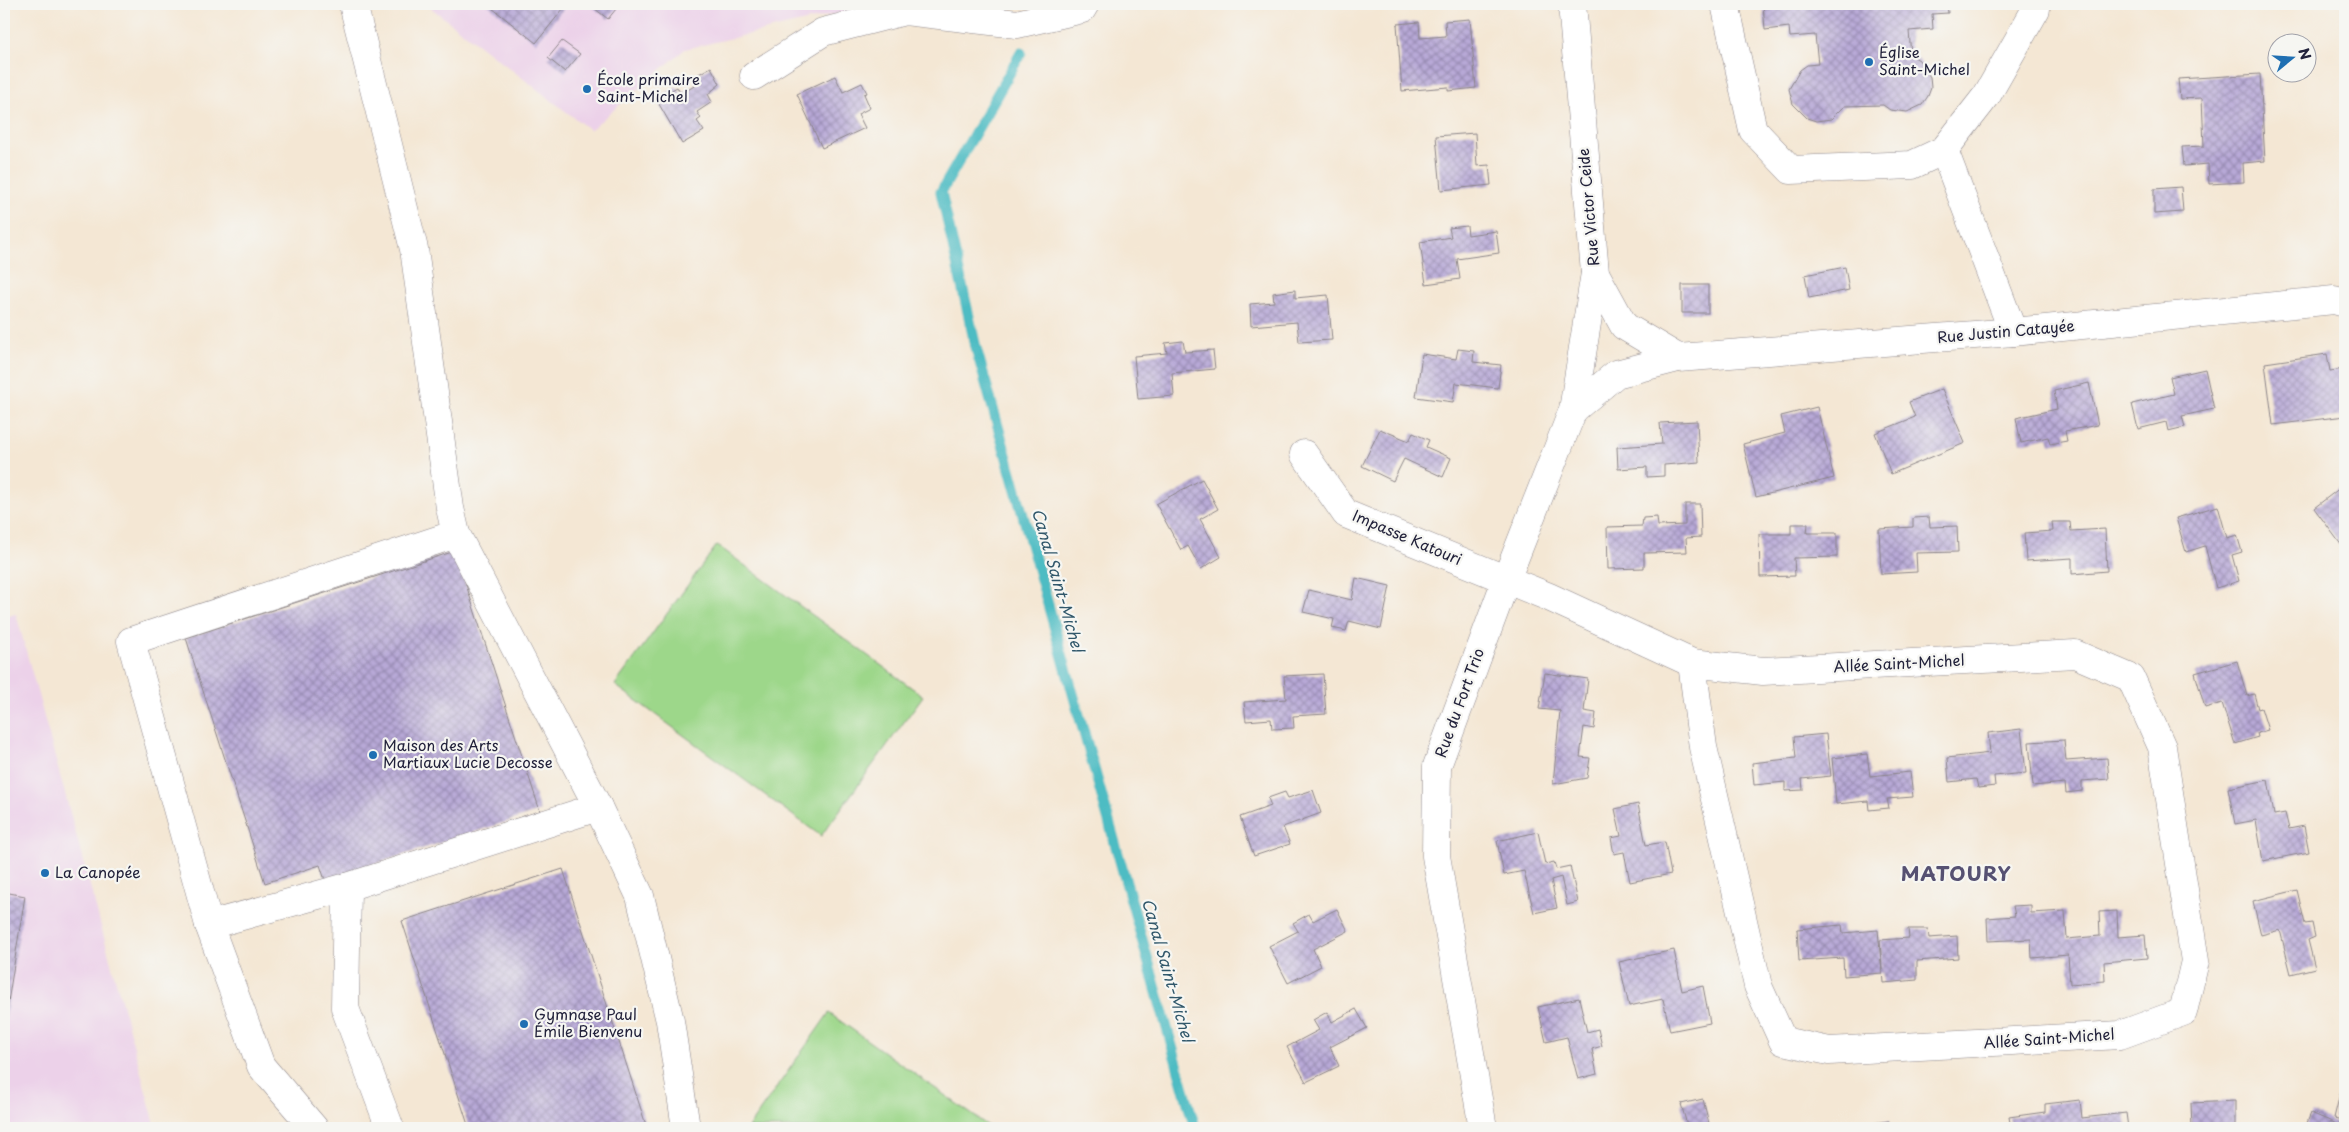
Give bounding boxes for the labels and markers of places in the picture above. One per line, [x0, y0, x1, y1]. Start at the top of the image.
place label: Église Saint-Michel [1879, 40, 1970, 80]
marker: Église Saint-Michel [1863, 56, 1875, 68]
place label: École primaire Saint-Michel [597, 67, 700, 107]
marker: École primaire Saint-Michel [581, 83, 593, 95]
place label: Maison des Arts Martiaux Lucie Decosse [383, 733, 553, 773]
marker: Maison des Arts Martiaux Lucie Decosse [367, 749, 379, 761]
place label: La Canopée [55, 860, 141, 883]
marker: La Canopée [39, 867, 51, 879]
place label: Gymnase Paul Émile Bienvenu [534, 1002, 642, 1042]
marker: Gymnase Paul Émile Bienvenu [518, 1018, 530, 1030]

